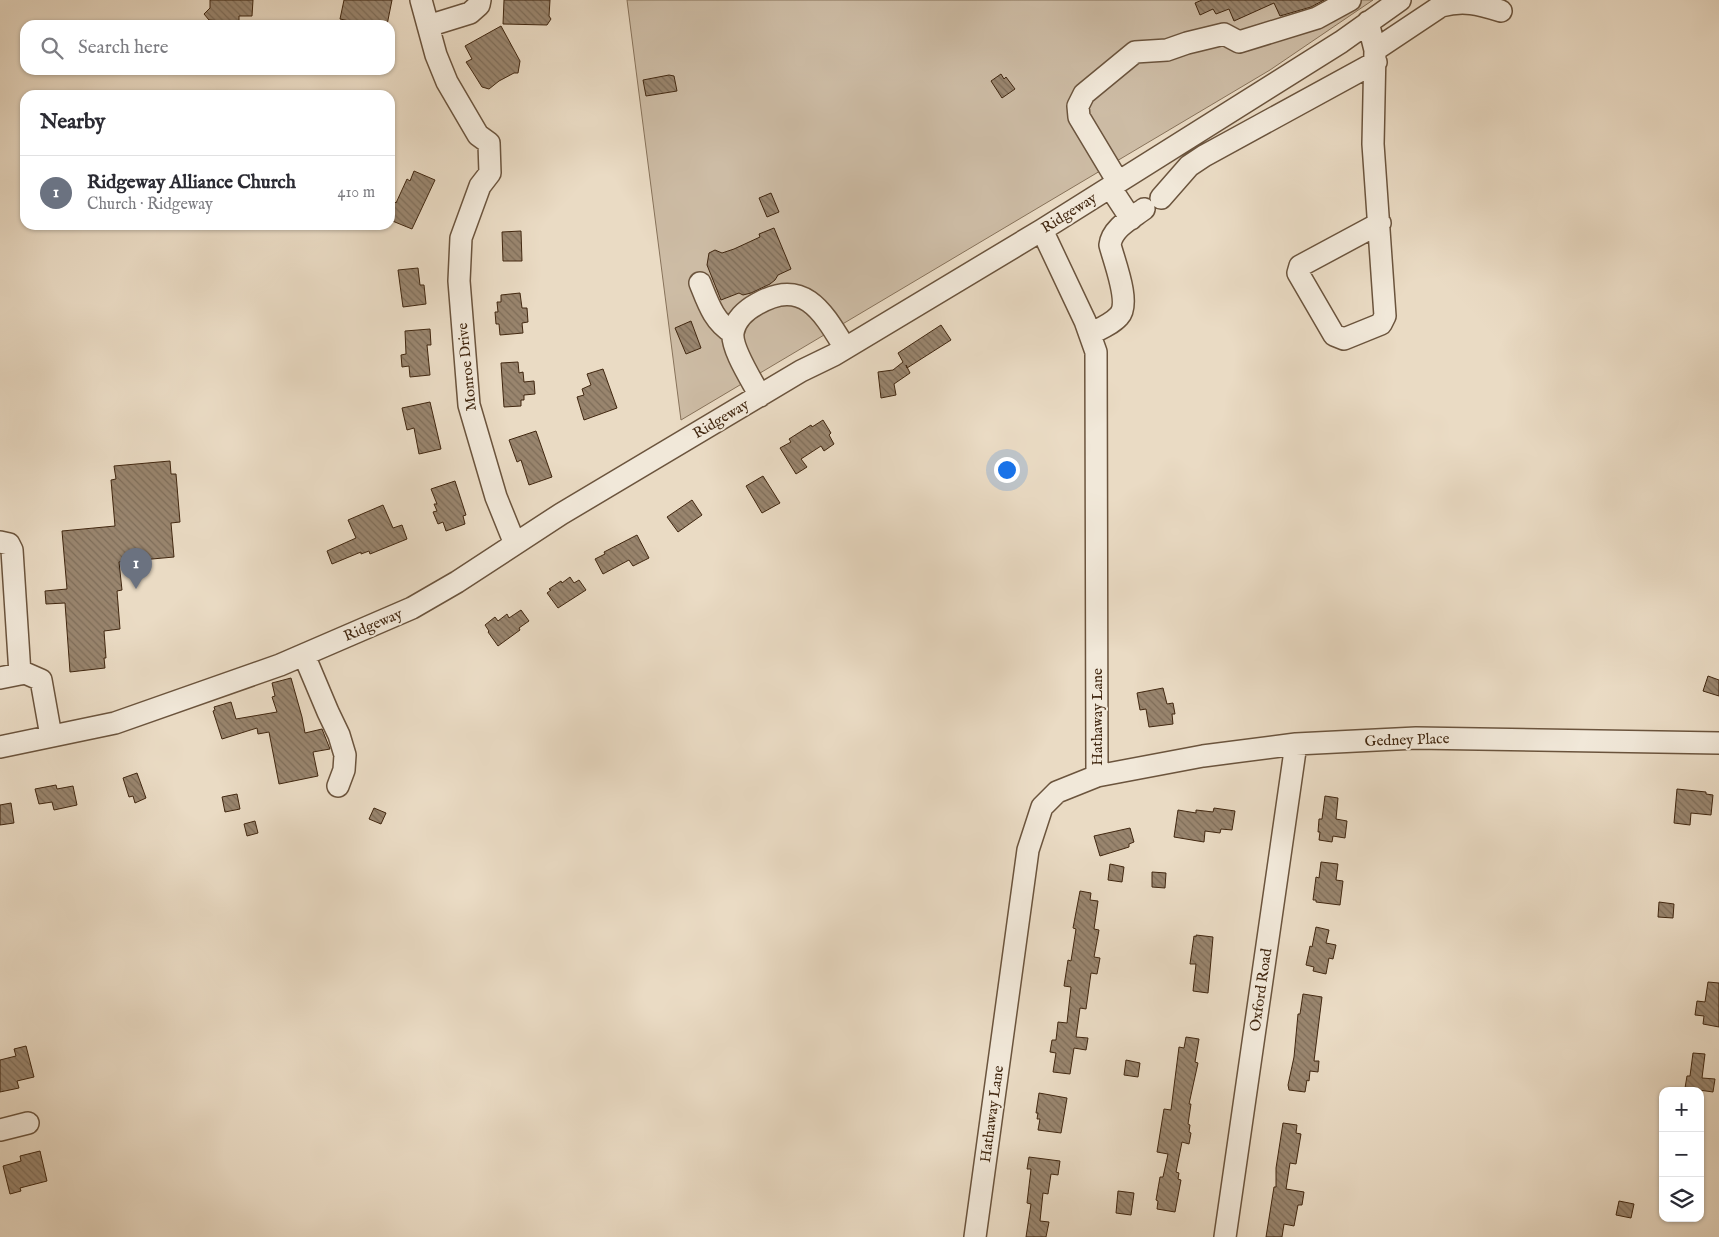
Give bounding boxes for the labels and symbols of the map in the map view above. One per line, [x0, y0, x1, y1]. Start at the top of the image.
street label: Ridgeway [1038, 188, 1101, 237]
street label: Monroe Drive [453, 322, 481, 412]
street label: Ridgeway [690, 395, 753, 443]
your location [994, 457, 1020, 483]
pin: 1 [120, 548, 152, 589]
street label: Ridgeway [341, 604, 406, 646]
street label: Hathaway Lane [1088, 668, 1107, 766]
street label: Gedney Place [1364, 729, 1450, 751]
street label: Oxford Road [1246, 946, 1276, 1033]
street label: Hathaway Lane [976, 1064, 1008, 1164]

